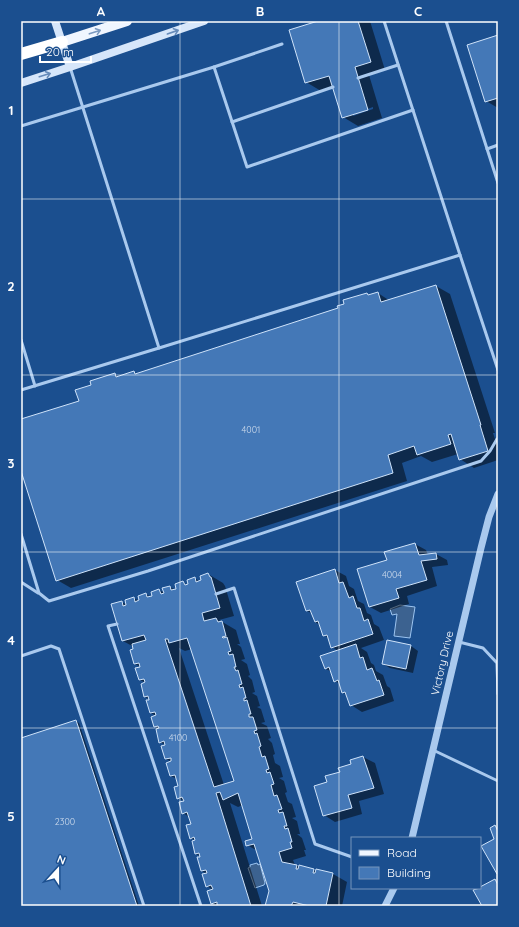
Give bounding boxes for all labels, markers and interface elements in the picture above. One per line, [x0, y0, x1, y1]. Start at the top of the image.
text: A [97, 3, 106, 19]
text: B [256, 3, 264, 19]
text: C [414, 3, 422, 19]
one-way arrow [88, 27, 100, 35]
one-way arrow [166, 28, 179, 35]
scale bar [40, 38, 91, 64]
text: 20 m [46, 44, 74, 59]
one-way arrow [39, 71, 52, 78]
text: 1 [8, 102, 14, 118]
text: 2 [7, 278, 15, 294]
house number: 4001 [242, 424, 260, 435]
text: 3 [8, 455, 15, 471]
house number: 4004 [382, 569, 402, 580]
street label: Victory Drive [428, 629, 456, 697]
text: 4 [7, 632, 15, 648]
house number: 4100 [169, 732, 187, 743]
text: 5 [7, 808, 15, 824]
house number: 2300 [55, 816, 75, 827]
legend [351, 837, 481, 889]
text: Road [387, 845, 417, 860]
north arrow [38, 849, 78, 889]
text: N [55, 852, 68, 868]
text: Building [387, 865, 431, 880]

